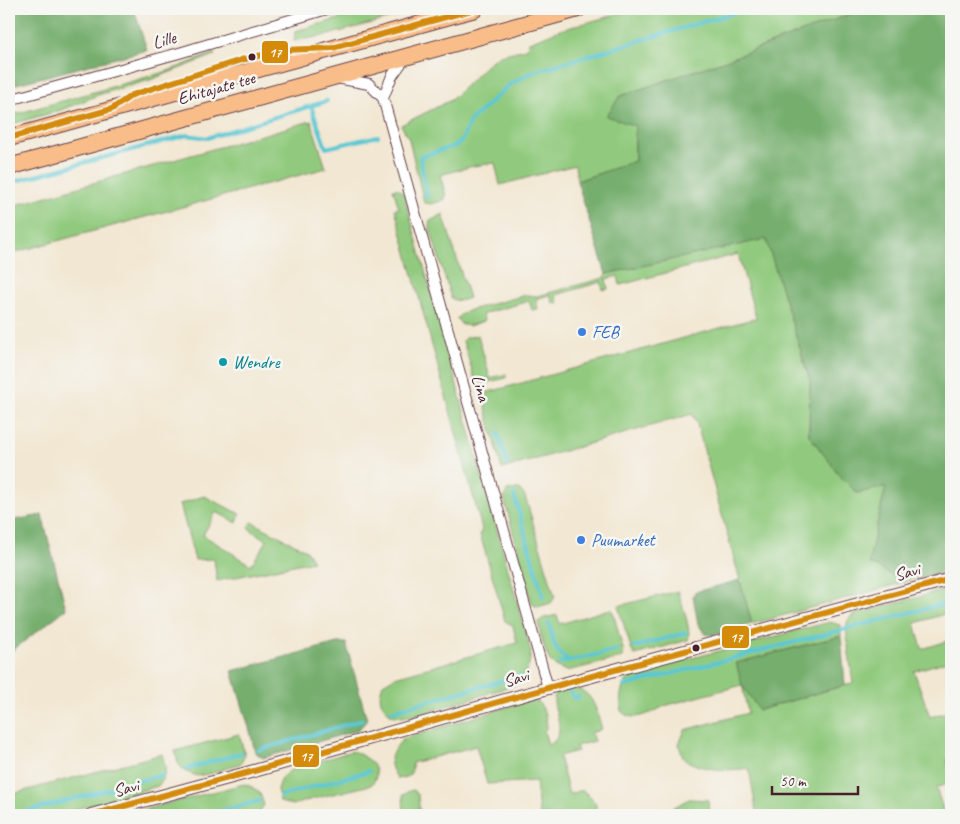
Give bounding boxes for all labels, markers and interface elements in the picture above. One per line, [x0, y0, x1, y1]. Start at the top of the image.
street label: Lille [150, 26, 179, 54]
line badge: 17 [261, 40, 289, 64]
text: 17 [269, 44, 283, 61]
unlabelled marker [247, 52, 257, 62]
street label: Ehitajate tee [175, 66, 258, 110]
place label: FEB [592, 321, 621, 343]
marker: FEB [576, 326, 588, 338]
place label: Wendre [233, 351, 281, 373]
marker: Wendre [217, 356, 229, 368]
street label: Lina [467, 372, 496, 405]
place label: Puumarket [591, 529, 656, 551]
marker: Puumarket [575, 534, 587, 546]
street label: Savi [892, 557, 925, 586]
line badge: 17 [721, 625, 750, 649]
text: 17 [730, 629, 744, 646]
unlabelled marker [691, 643, 701, 653]
street label: Savi [501, 663, 534, 692]
line badge: 17 [292, 744, 320, 768]
text: 17 [300, 748, 314, 765]
scale bar [772, 764, 859, 796]
text: 50 m [780, 772, 807, 791]
street label: Savi [111, 773, 144, 802]

